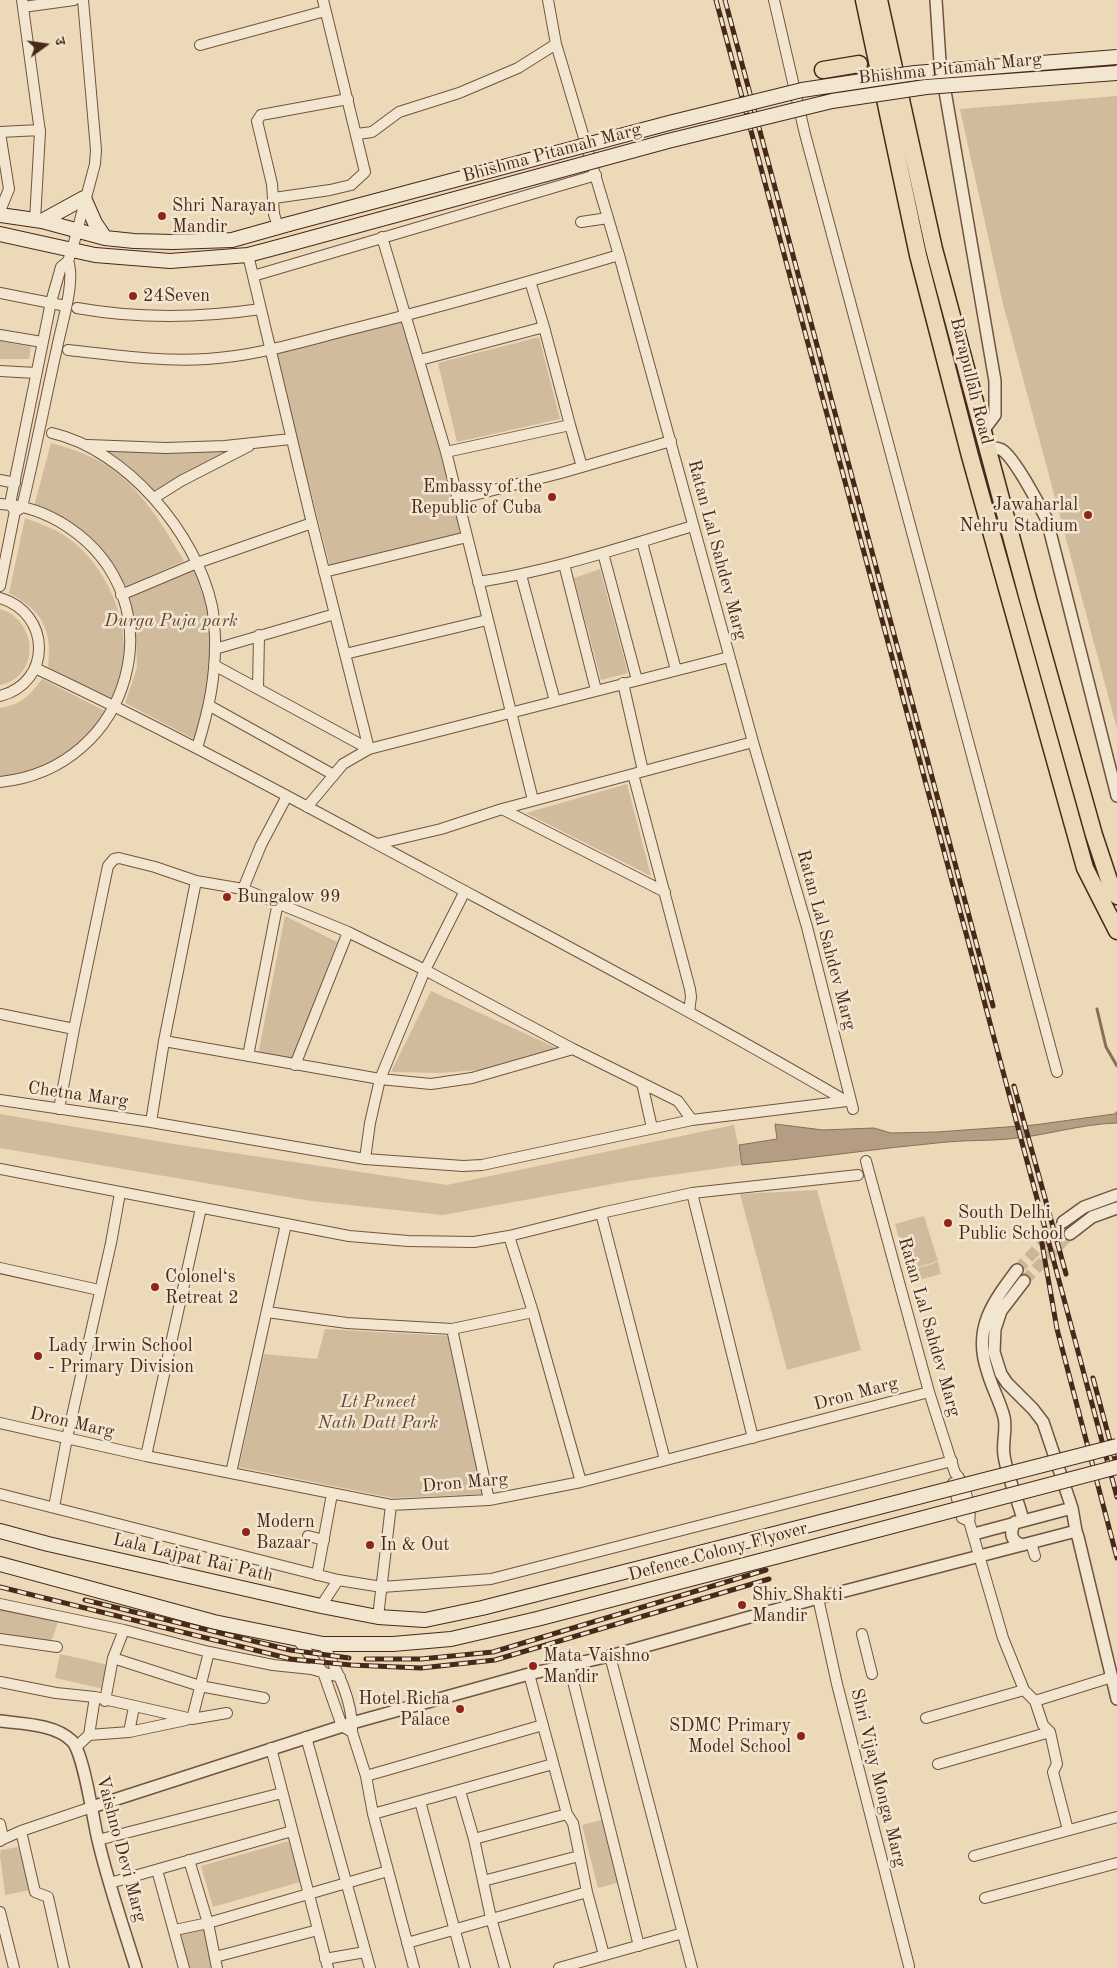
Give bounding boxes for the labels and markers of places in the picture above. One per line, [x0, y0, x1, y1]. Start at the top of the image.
place label: Shri Narayan Mandir [172, 195, 277, 238]
marker: Shri Narayan Mandir [156, 210, 168, 222]
place label: 24Seven [143, 285, 210, 307]
marker: 24Seven [127, 290, 139, 302]
place label: Embassy of the Republic of Cuba [410, 476, 542, 518]
marker: Embassy of the Republic of Cuba [546, 491, 558, 503]
place label: Jawaharlal Nehru Stadium [960, 494, 1078, 536]
marker: Jawaharlal Nehru Stadium [1082, 509, 1094, 521]
place label: Bungalow 99 [237, 886, 341, 908]
marker: Bungalow 99 [221, 891, 233, 903]
place label: South Delhi Public School [958, 1202, 1063, 1244]
marker: South Delhi Public School [942, 1217, 954, 1229]
place label: Colonel‘s Retreat 2 [165, 1266, 239, 1308]
marker: Colonel‘s Retreat 2 [149, 1281, 161, 1293]
place label: Lady Irwin School - Primary Division [48, 1335, 194, 1378]
marker: Lady Irwin School - Primary Division [32, 1350, 44, 1362]
place label: Modern Bazaar [256, 1511, 315, 1554]
marker: Modern Bazaar [240, 1526, 252, 1538]
place label: In & Out [380, 1534, 450, 1556]
marker: In & Out [364, 1539, 376, 1551]
place label: Shiv Shakti Mandir [752, 1584, 843, 1626]
marker: Shiv Shakti Mandir [736, 1599, 748, 1611]
place label: Mata Vaishno Mandir [543, 1645, 650, 1688]
marker: Mata Vaishno Mandir [527, 1660, 539, 1672]
place label: Hotel Richa Palace [358, 1688, 450, 1730]
marker: Hotel Richa Palace [454, 1703, 466, 1715]
place label: SDMC Primary Model School [669, 1715, 791, 1758]
marker: SDMC Primary Model School [795, 1730, 807, 1742]

